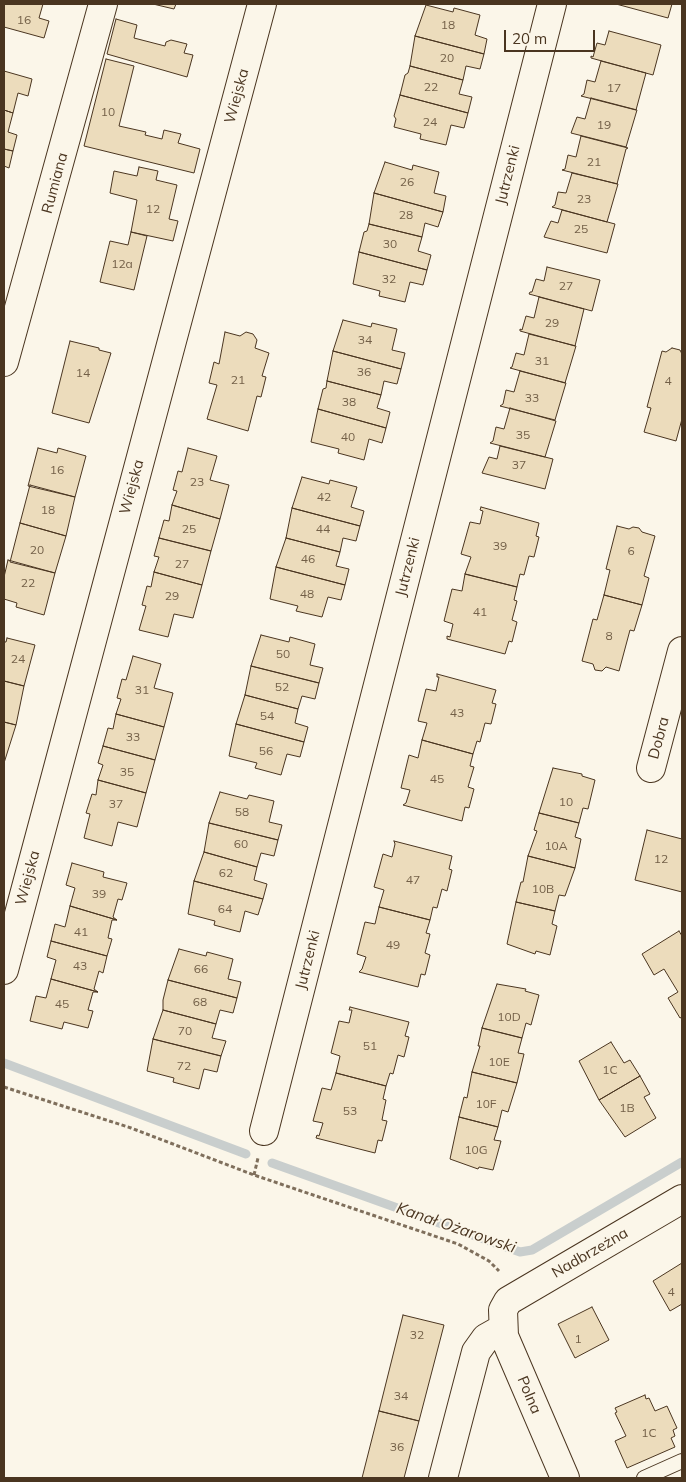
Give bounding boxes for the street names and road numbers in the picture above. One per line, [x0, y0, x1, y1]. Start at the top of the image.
street label: Wiejska [221, 67, 253, 125]
street label: Jutrzenki [492, 144, 524, 206]
street label: Rumiana [38, 150, 72, 216]
street label: Wiejska [116, 458, 148, 516]
street label: Jutrzenki [392, 536, 424, 598]
street label: Dobra [645, 715, 673, 761]
street label: Wiejska [12, 849, 44, 907]
street label: Jutrzenki [292, 929, 324, 991]
street label: Nadbrzeżna [549, 1224, 631, 1282]
street label: Polna [513, 1373, 545, 1417]

